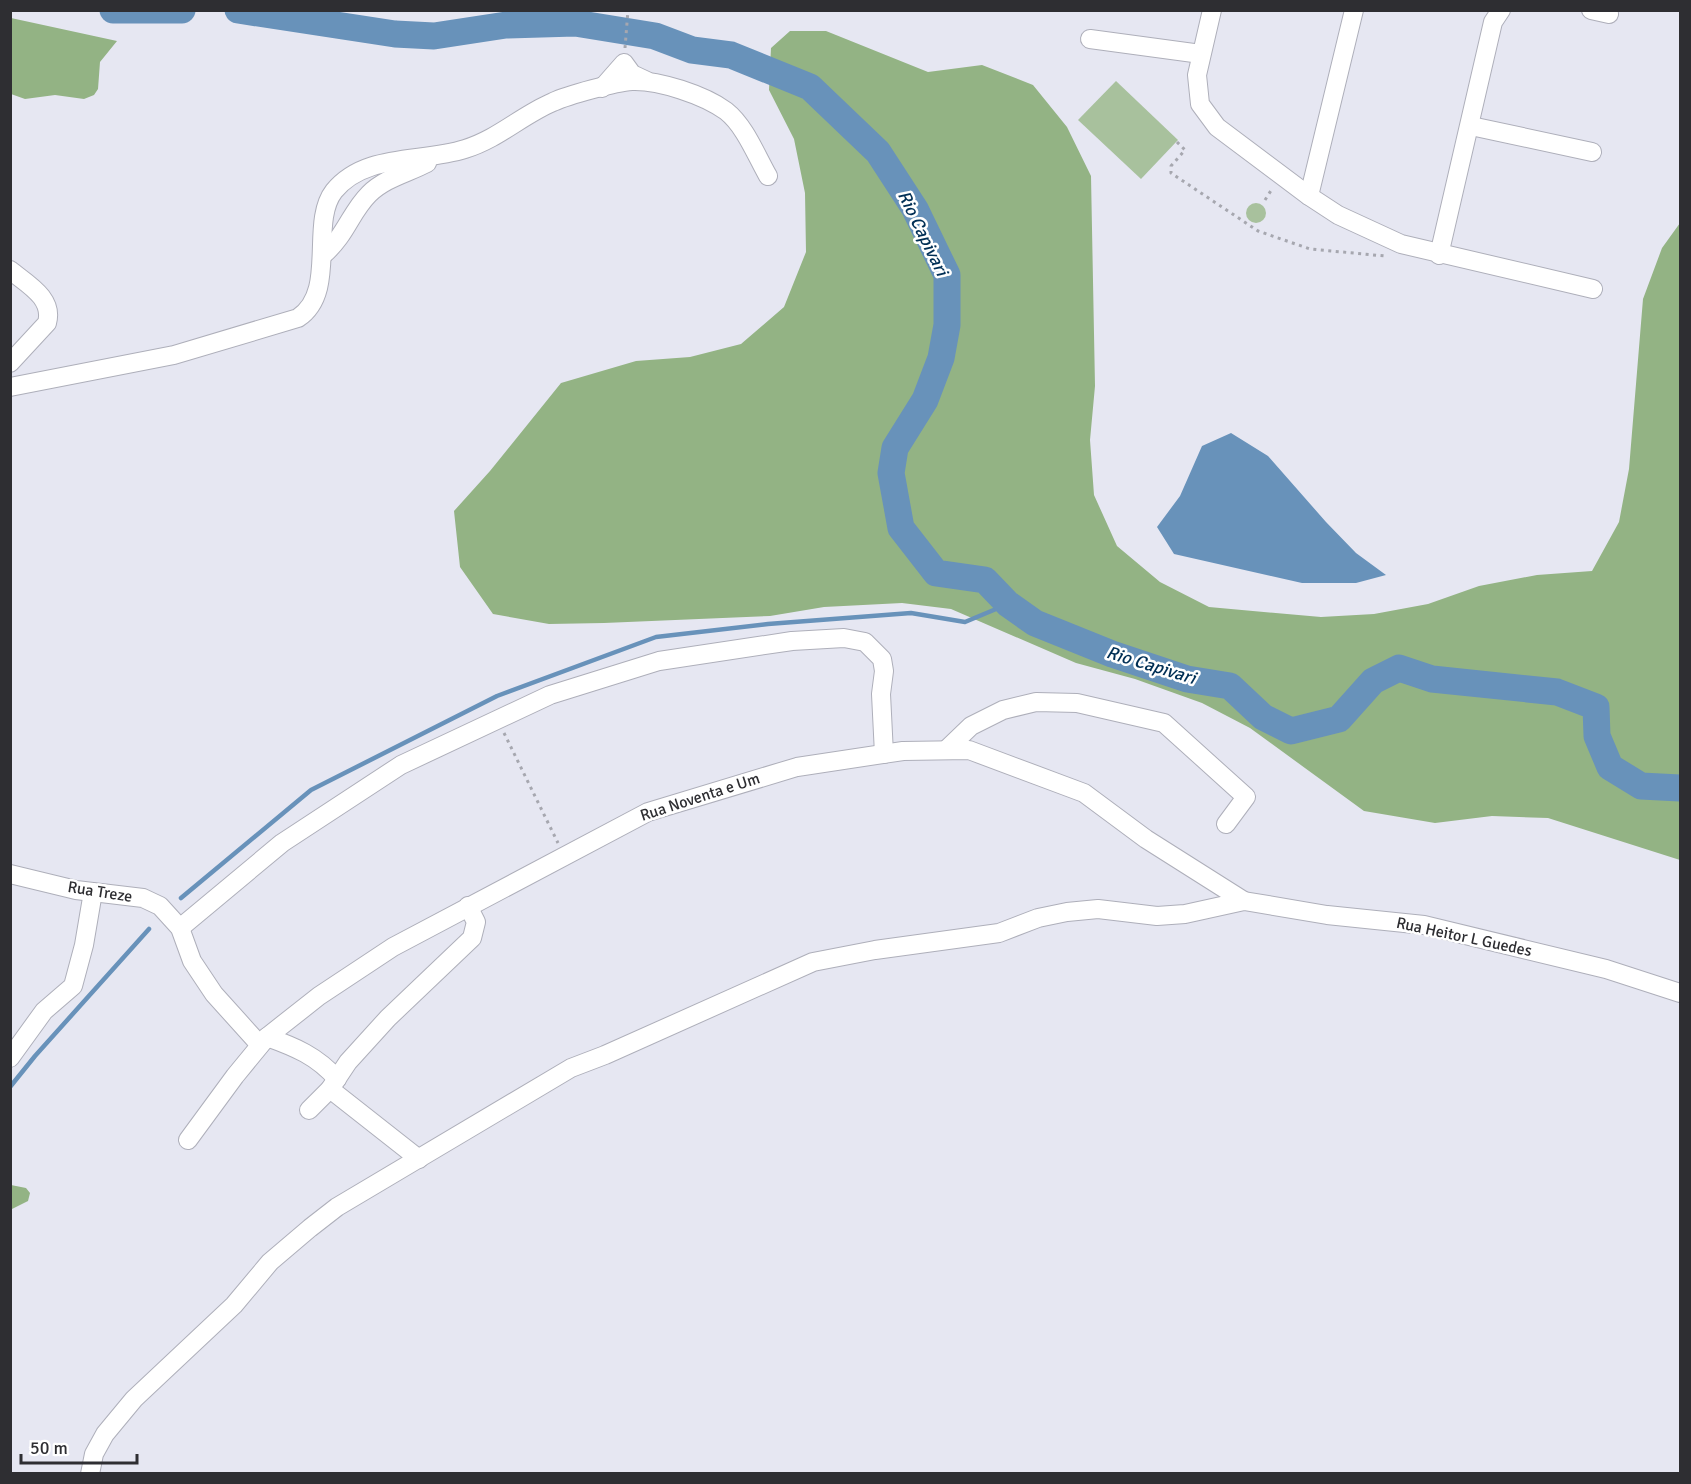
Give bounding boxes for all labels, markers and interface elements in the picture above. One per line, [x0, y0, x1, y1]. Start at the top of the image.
water label: Rio Capivari [893, 187, 954, 281]
water label: Rio Capivari [1104, 641, 1200, 690]
street label: Rua Noventa e Um [638, 768, 762, 826]
street label: Rua Treze [66, 877, 134, 907]
street label: Rua Heitor L Guedes [1394, 913, 1534, 961]
scale bar [21, 1427, 136, 1465]
text: 50 m [30, 1437, 68, 1459]

